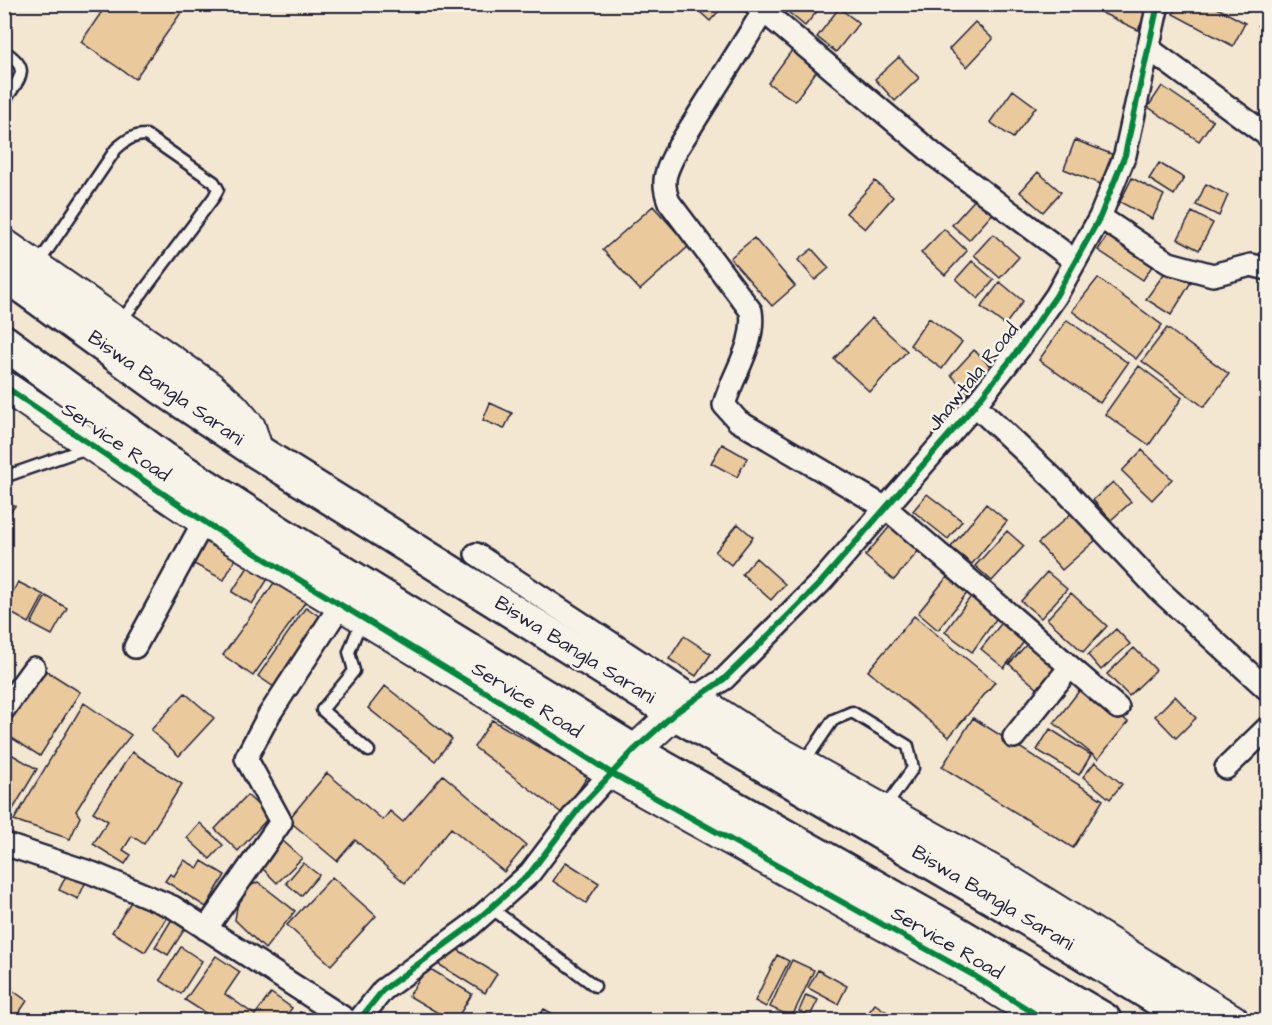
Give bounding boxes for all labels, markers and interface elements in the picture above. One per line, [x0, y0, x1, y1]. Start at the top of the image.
street label: Jhawtala Road [920, 317, 1026, 437]
street label: Biswa Bangla Sarani [82, 323, 250, 453]
street label: Service Road [56, 395, 176, 489]
street label: Biswa Bangla Sarani [489, 589, 661, 712]
street label: Service Road [466, 655, 588, 745]
street label: Biswa Bangla Sarani [906, 838, 1079, 958]
street label: Service Road [886, 899, 1008, 987]

